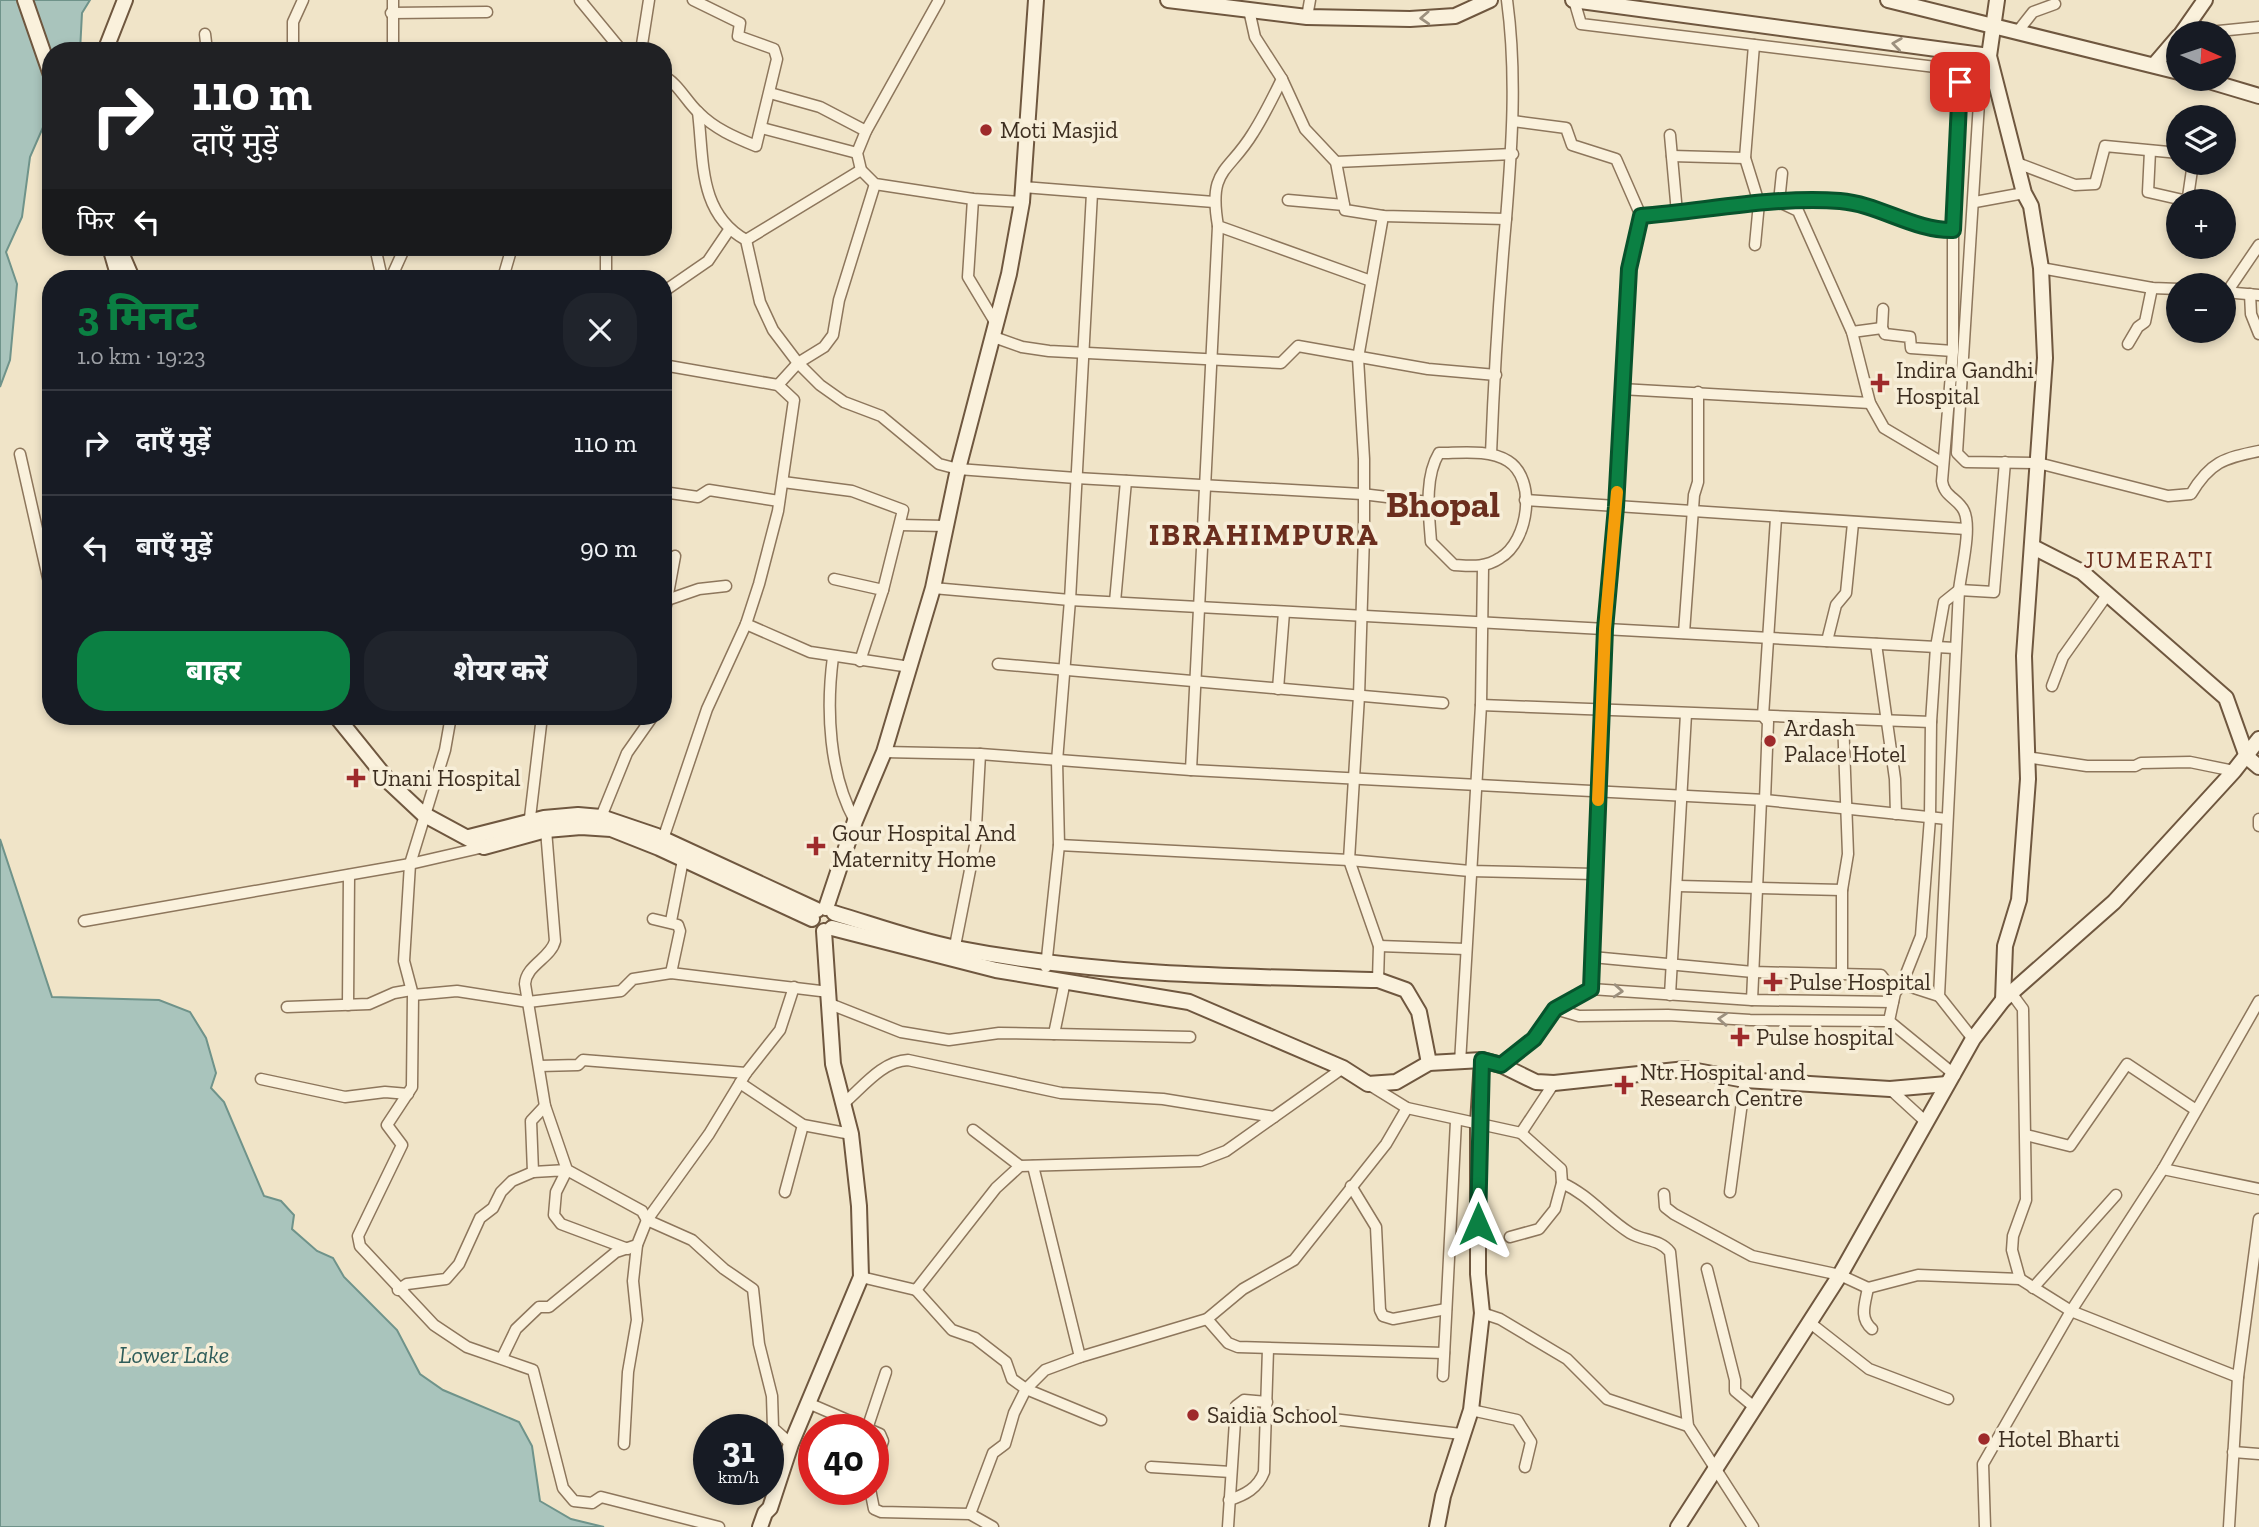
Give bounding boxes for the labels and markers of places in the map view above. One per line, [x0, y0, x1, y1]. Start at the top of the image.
pin [1930, 52, 1990, 112]
place label: Moti Masjid [1000, 116, 1118, 144]
marker: Moti Masjid [978, 122, 994, 138]
place label: Indira Gandhi Hospital [1896, 356, 2034, 410]
marker: Indira Gandhi Hospital [1870, 373, 1890, 393]
place label: Ardash Palace Hotel [1784, 714, 1906, 768]
marker: Ardash Palace Hotel [1762, 733, 1778, 749]
place label: Unani Hospital [372, 764, 521, 792]
marker: Unani Hospital [346, 768, 366, 788]
place label: Gour Hospital And Maternity Home [832, 819, 1016, 873]
marker: Gour Hospital And Maternity Home [806, 836, 826, 856]
place label: Pulse Hospital [1789, 968, 1931, 996]
marker: Pulse Hospital [1763, 972, 1783, 992]
place label: Pulse hospital [1756, 1023, 1894, 1051]
marker: Pulse hospital [1730, 1027, 1750, 1047]
place label: Ntr Hospital and Research Centre [1640, 1058, 1806, 1112]
marker: Ntr Hospital and Research Centre [1614, 1075, 1634, 1095]
place label: Saidia School [1207, 1401, 1338, 1429]
marker: Saidia School [1185, 1407, 1201, 1423]
place label: Hotel Bharti [1998, 1425, 2120, 1453]
marker: Hotel Bharti [1976, 1431, 1992, 1447]

